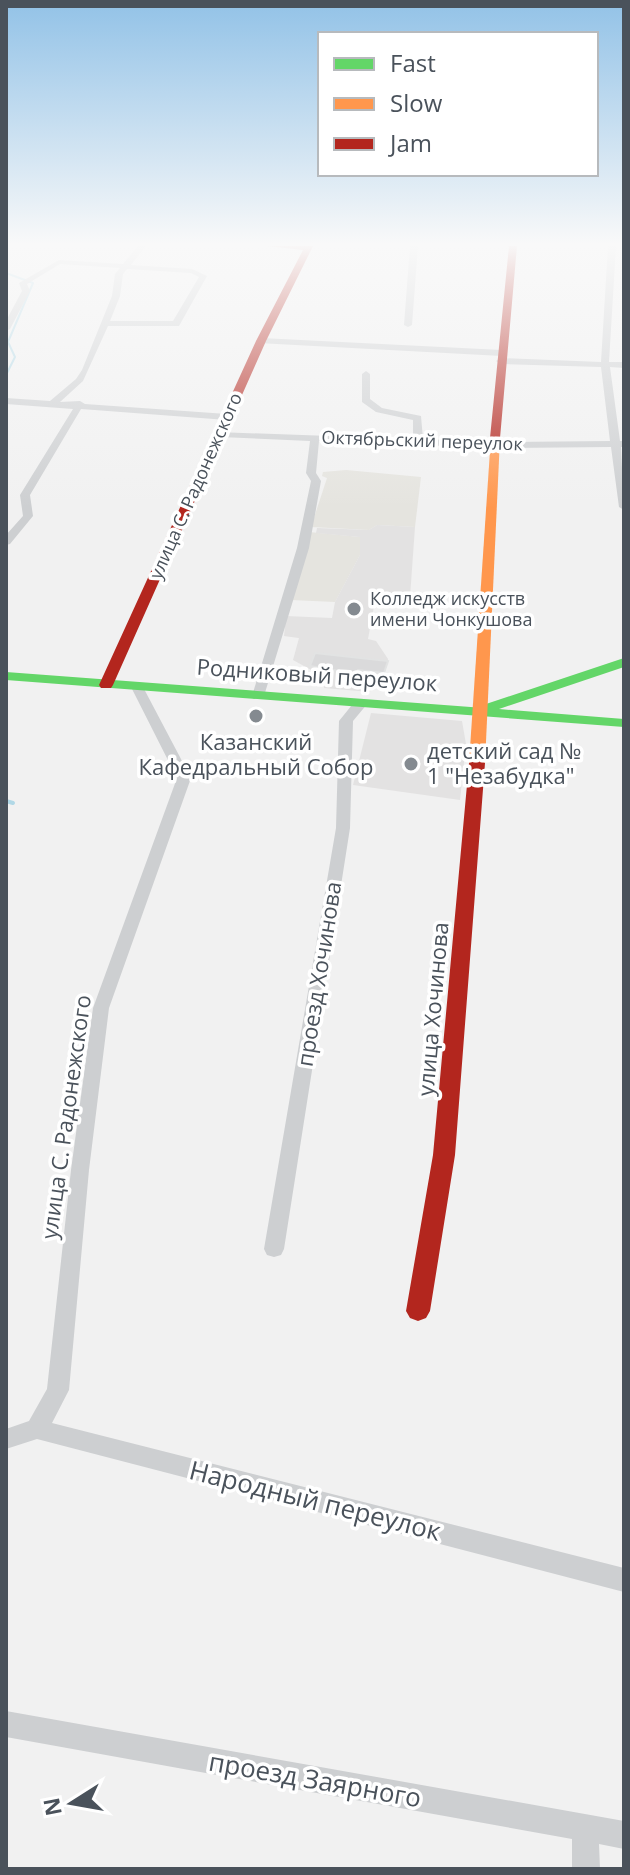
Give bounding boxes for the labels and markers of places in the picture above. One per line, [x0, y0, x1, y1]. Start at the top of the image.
place label: Колледж искусств имени Чонкушова [370, 586, 532, 631]
marker: Колледж искусств имени Чонкушова [345, 600, 363, 618]
marker: Казанский Кафедральный Собор [247, 707, 265, 725]
place label: Казанский Кафедральный Собор [138, 726, 374, 781]
place label: детский сад № 1 "Незабудка" [427, 735, 581, 790]
marker: детский сад № 1 "Незабудка" [402, 755, 420, 773]

